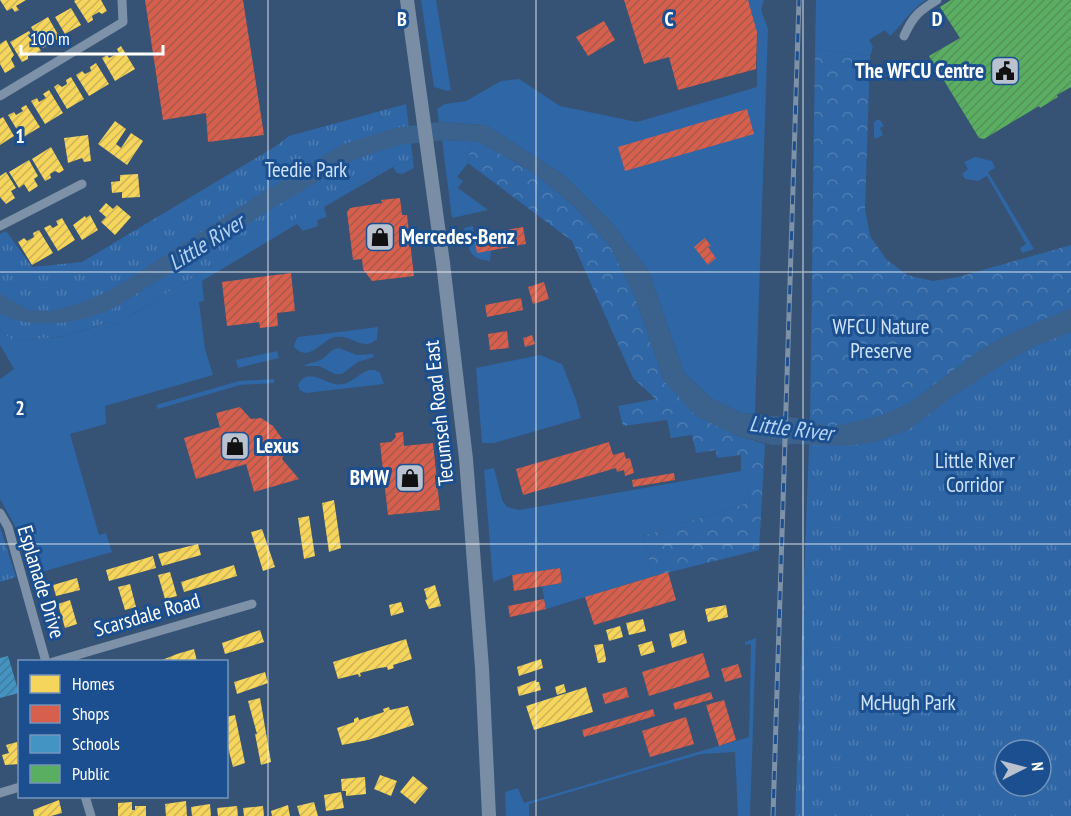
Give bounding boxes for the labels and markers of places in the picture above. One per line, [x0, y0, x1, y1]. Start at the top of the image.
public building icon: The WFCU Centre [989, 55, 1021, 87]
place label: The WFCU Centre [855, 57, 984, 84]
shop icon: Mercedes-Benz [364, 221, 396, 253]
place label: Mercedes-Benz [401, 223, 515, 250]
shop icon: Lexus [219, 430, 251, 462]
place label: Lexus [256, 432, 299, 459]
shop icon: BMW [394, 462, 426, 494]
place label: BMW [350, 464, 390, 491]

